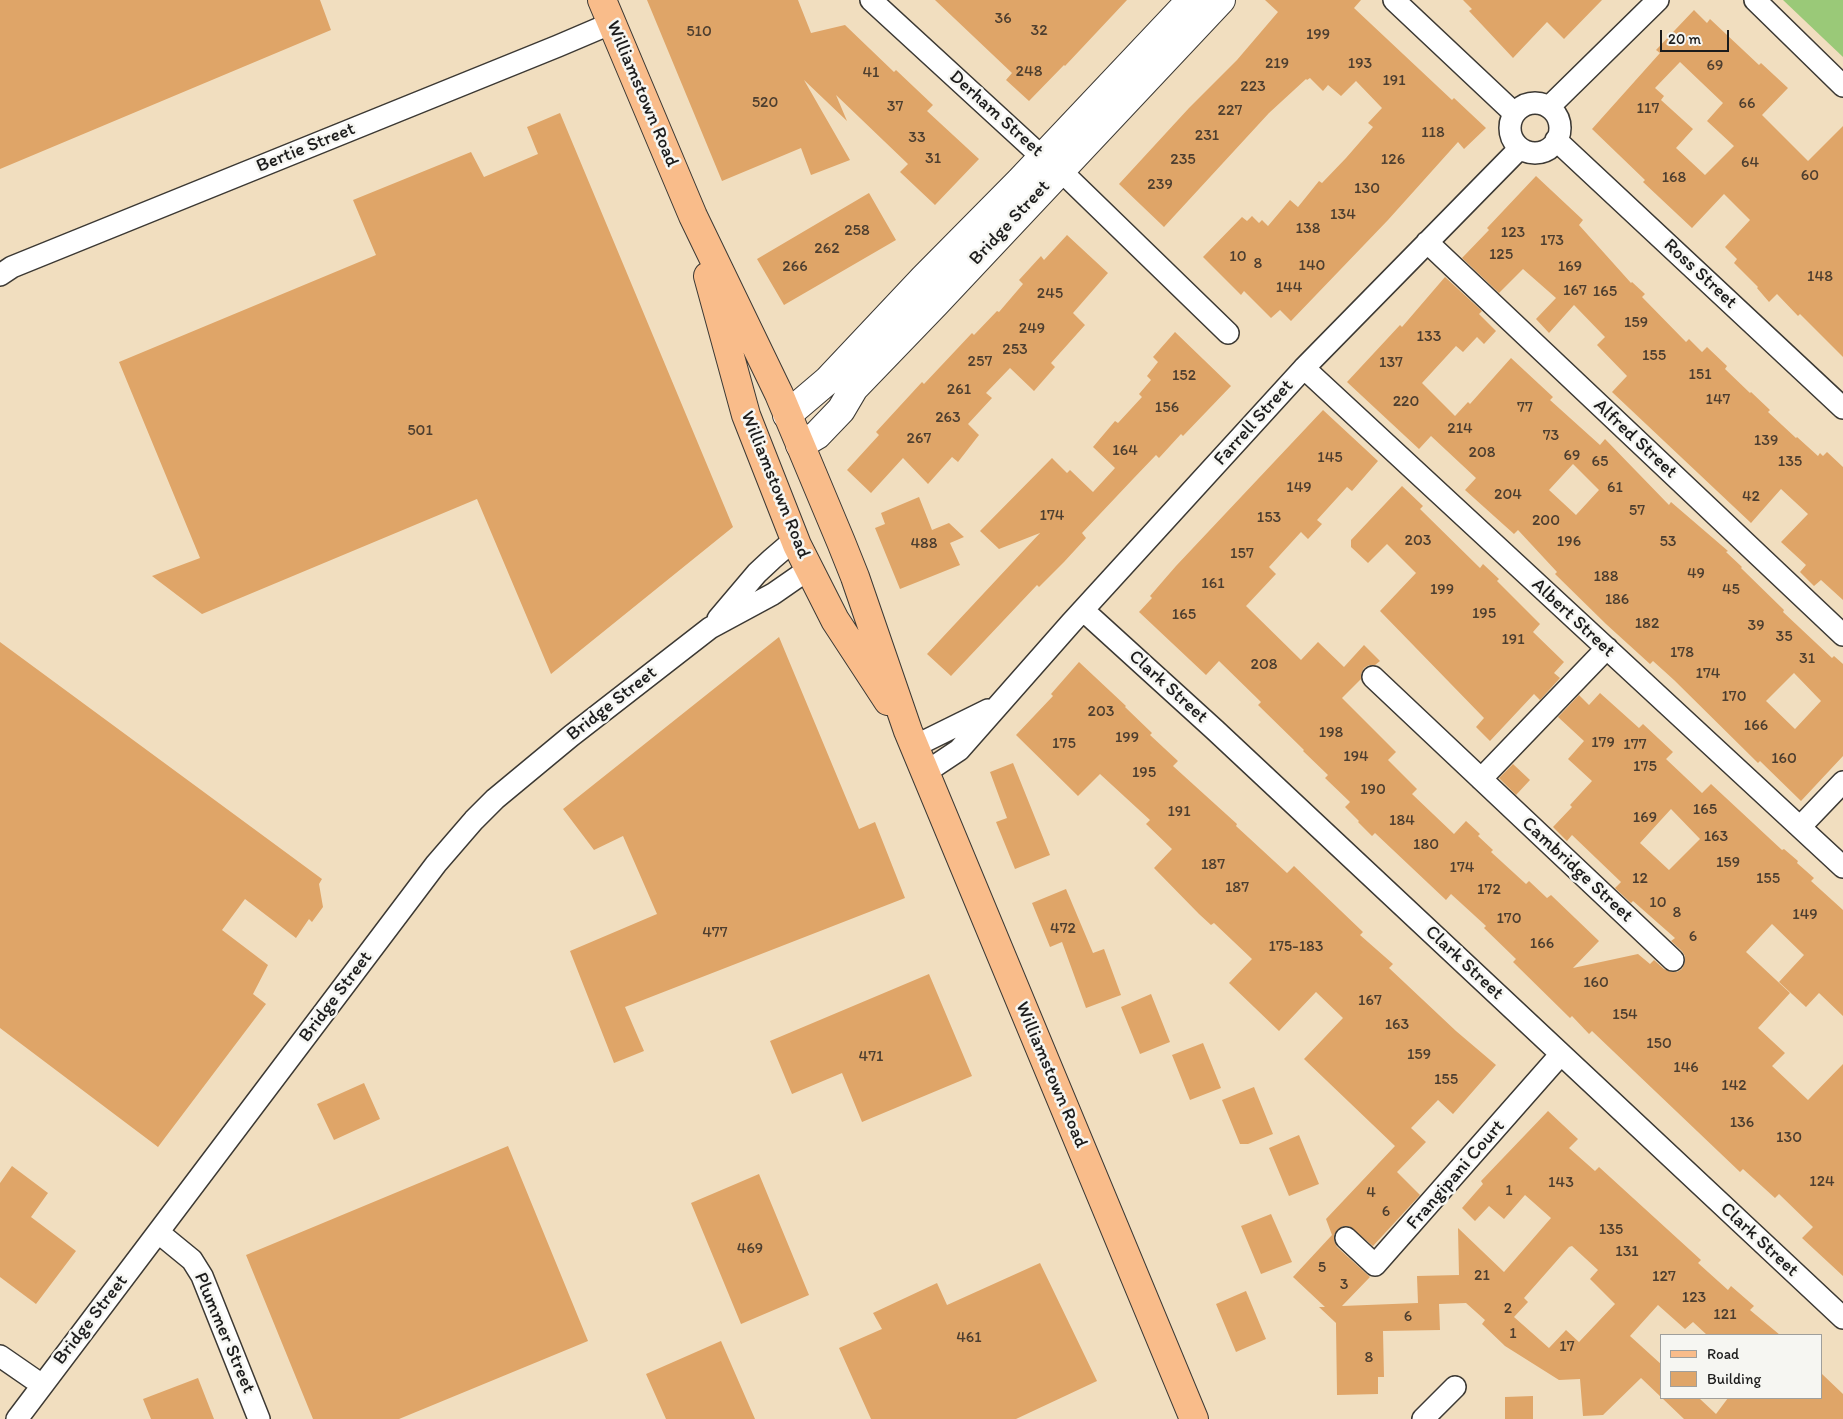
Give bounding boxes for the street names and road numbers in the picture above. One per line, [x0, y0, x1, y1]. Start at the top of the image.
street label: Williamstown Road [601, 17, 683, 171]
street label: Derham Street [944, 66, 1048, 162]
street label: Bertie Street [253, 118, 359, 178]
street label: Bridge Street [965, 176, 1055, 270]
street label: Ross Street [1658, 234, 1742, 314]
street label: Farrell Street [1209, 375, 1299, 471]
street label: Alfred Street [1588, 394, 1682, 484]
street label: Williamstown Road [735, 408, 815, 562]
street label: Albert Street [1527, 574, 1619, 662]
street label: Clark Street [1124, 645, 1212, 729]
street label: Bridge Street [562, 662, 662, 746]
street label: Cambridge Street [1517, 813, 1637, 927]
street label: Clark Street [1420, 921, 1508, 1005]
street label: Bridge Street [294, 947, 378, 1047]
street label: Williamstown Road [1010, 998, 1092, 1152]
street label: Frangipani Court [1402, 1115, 1510, 1235]
street label: Clark Street [1715, 1198, 1803, 1282]
street label: Plummer Street [188, 1269, 260, 1397]
street label: Bridge Street [49, 1270, 133, 1370]

